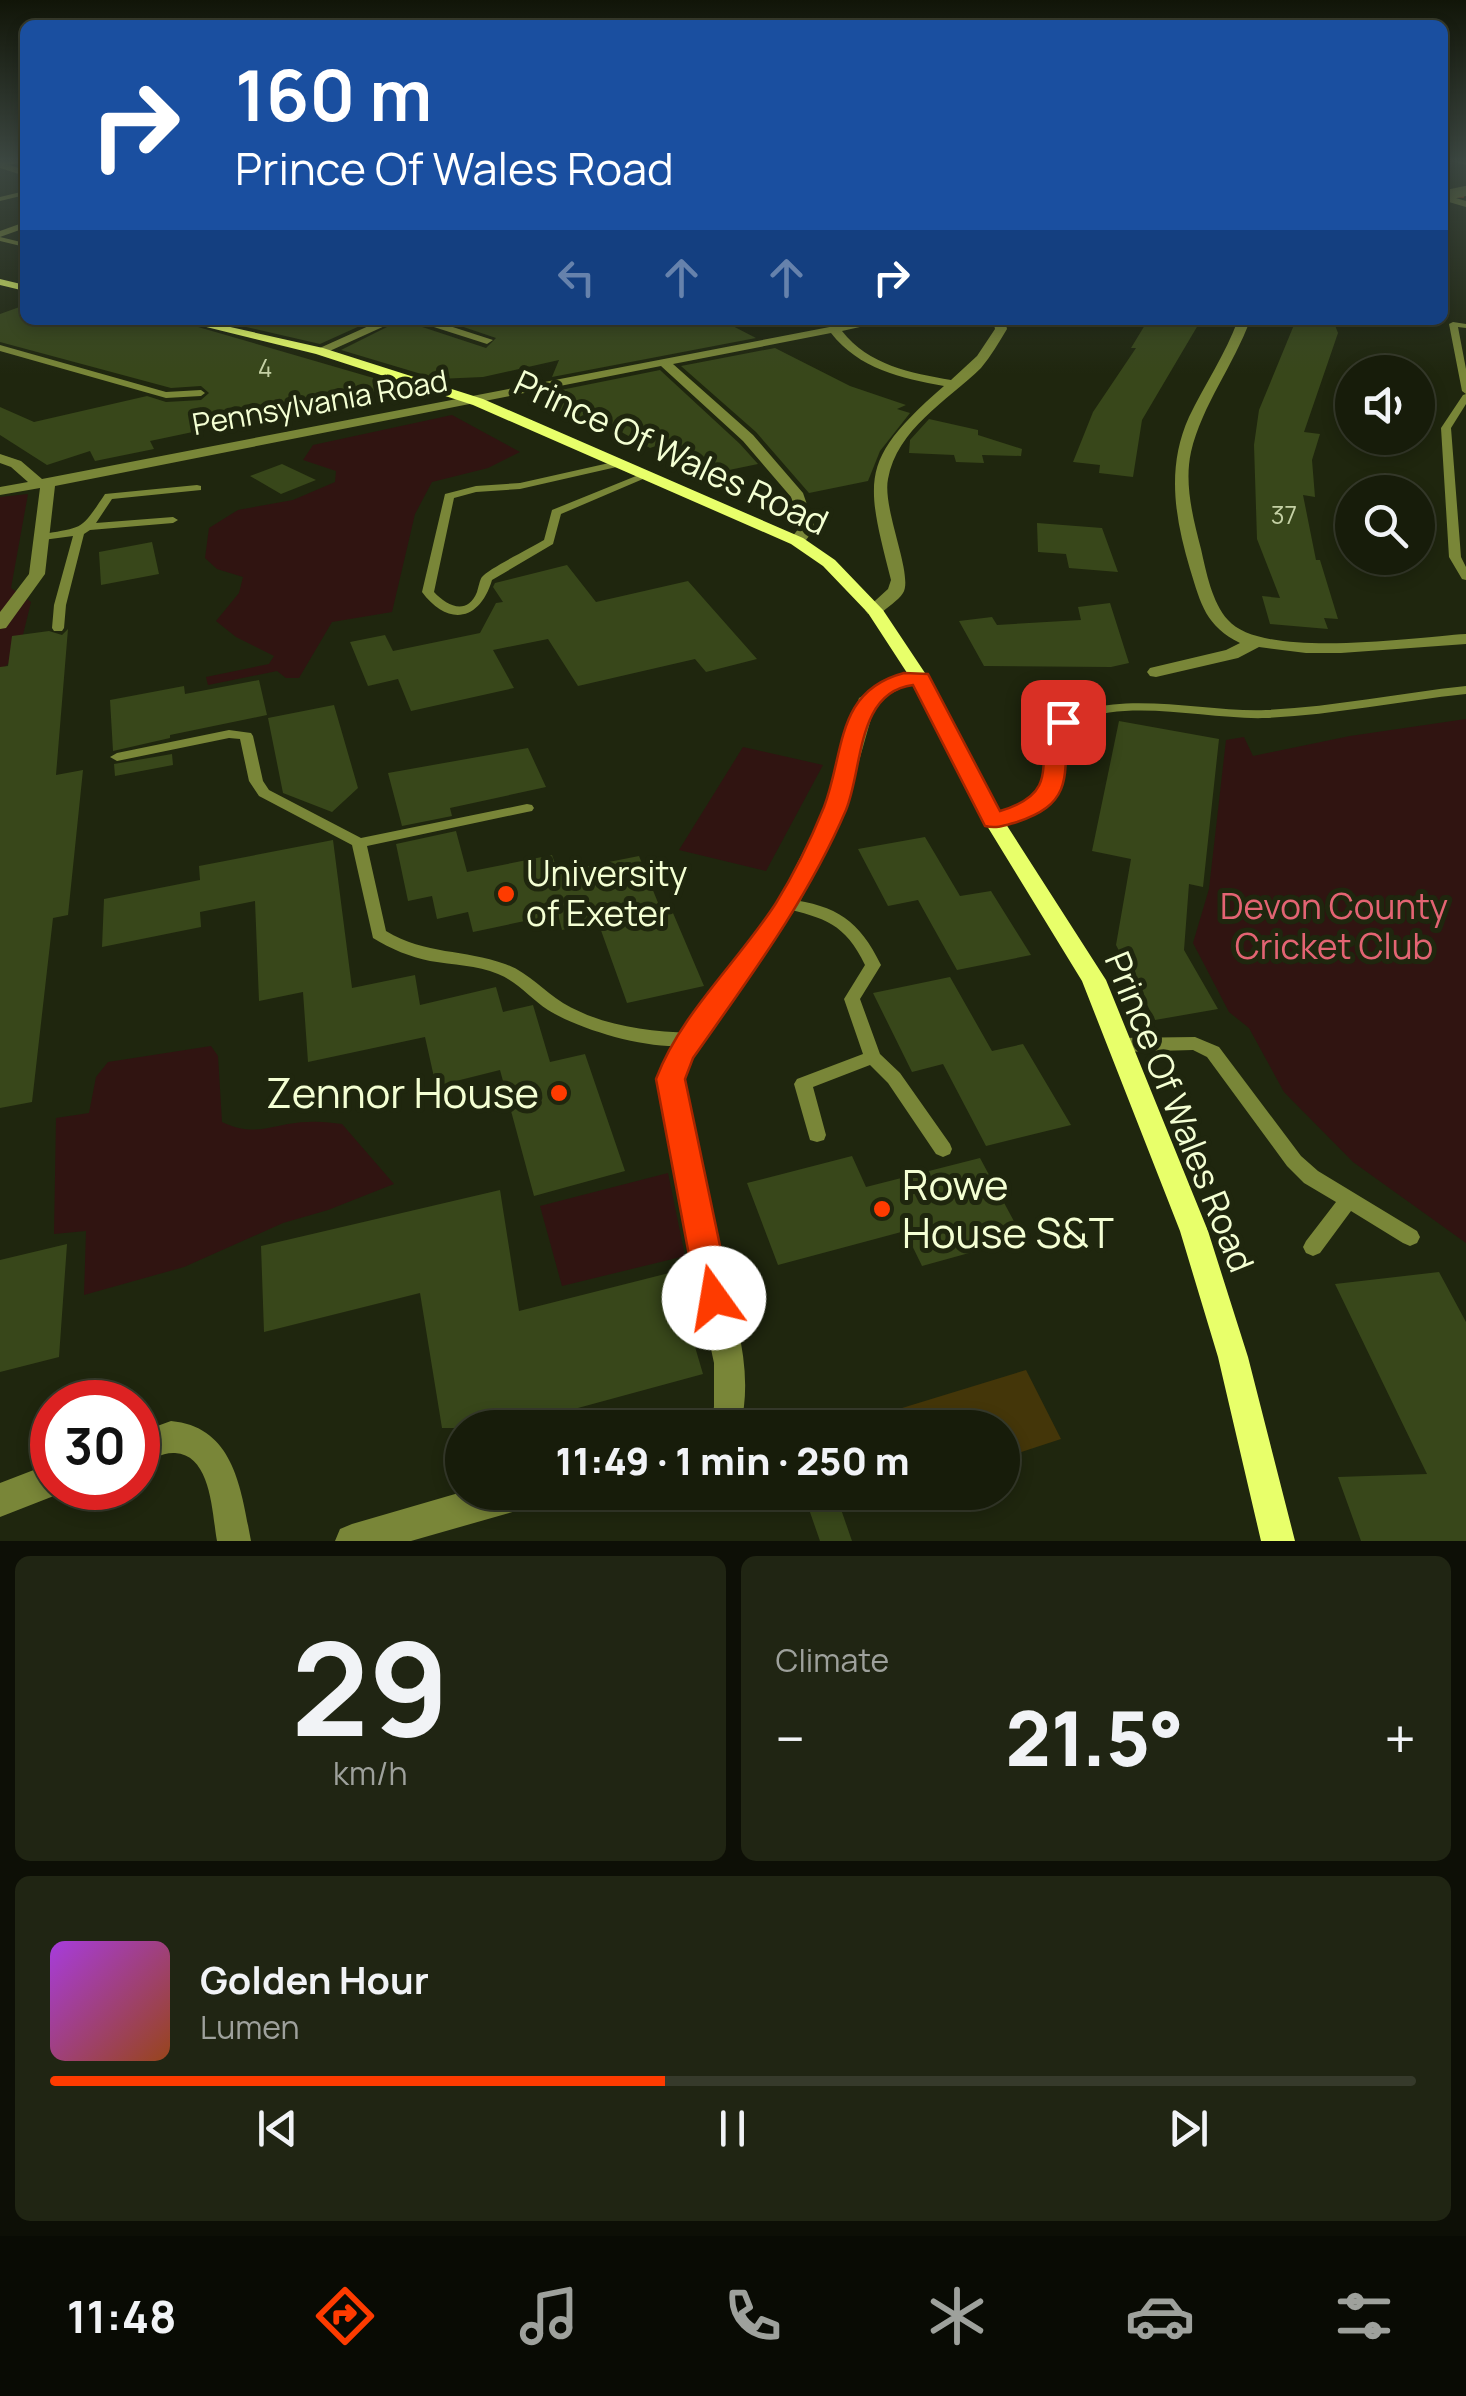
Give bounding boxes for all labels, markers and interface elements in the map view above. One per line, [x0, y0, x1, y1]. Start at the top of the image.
text: 160 m [235, 46, 432, 142]
icon: right [70, 60, 200, 190]
text: Prince Of Wales Road [235, 137, 674, 199]
icon: left [549, 250, 604, 305]
icon: ahead [654, 250, 709, 305]
icon: ahead [759, 250, 814, 305]
icon: right [864, 250, 919, 305]
house number: 4 [258, 350, 272, 385]
map controls [1335, 355, 1435, 575]
button: sound [1335, 355, 1435, 455]
street label: Prince Of Wales Road [507, 358, 836, 546]
street label: Pennsylvania Road [189, 359, 451, 444]
button: search [1335, 475, 1435, 575]
house number: 37 [1271, 497, 1297, 532]
pin [1021, 680, 1106, 765]
icon: arrive [1036, 695, 1091, 750]
place label: University of Exeter [526, 849, 688, 937]
park label: Devon County Cricket Club [1220, 882, 1448, 970]
marker: University of Exeter [495, 883, 517, 905]
street label: Prince Of Wales Road [1094, 944, 1266, 1279]
place label: Zennor House [266, 1063, 539, 1121]
marker: Zennor House [548, 1082, 570, 1104]
place label: Rowe House S&T [902, 1155, 1114, 1261]
marker: Rowe House S&T [871, 1198, 893, 1220]
position arrow [662, 1246, 766, 1350]
speed limit sign: 30 [30, 1380, 160, 1510]
text: 11:49 · 1 min · 250 m [555, 1434, 910, 1486]
text: 29 [291, 1597, 449, 1775]
text: Climate [776, 1638, 889, 1682]
text: 21.5° [1006, 1686, 1184, 1789]
text: − [776, 1700, 805, 1776]
text: + [1384, 1700, 1416, 1776]
text: km/h [333, 1751, 407, 1795]
text: Golden Hour [200, 1953, 429, 2005]
text: Lumen [200, 2005, 300, 2049]
icon: previous [250, 2101, 305, 2156]
icon: pause [705, 2101, 760, 2156]
icon: next [1161, 2101, 1216, 2156]
icon: directions [310, 2281, 380, 2351]
icon: music [514, 2281, 584, 2351]
icon: phone [718, 2281, 788, 2351]
icon: climate [922, 2281, 992, 2351]
icon: car [1125, 2281, 1195, 2351]
icon: filters [1329, 2281, 1399, 2351]
text: 11:48 [67, 2285, 177, 2347]

